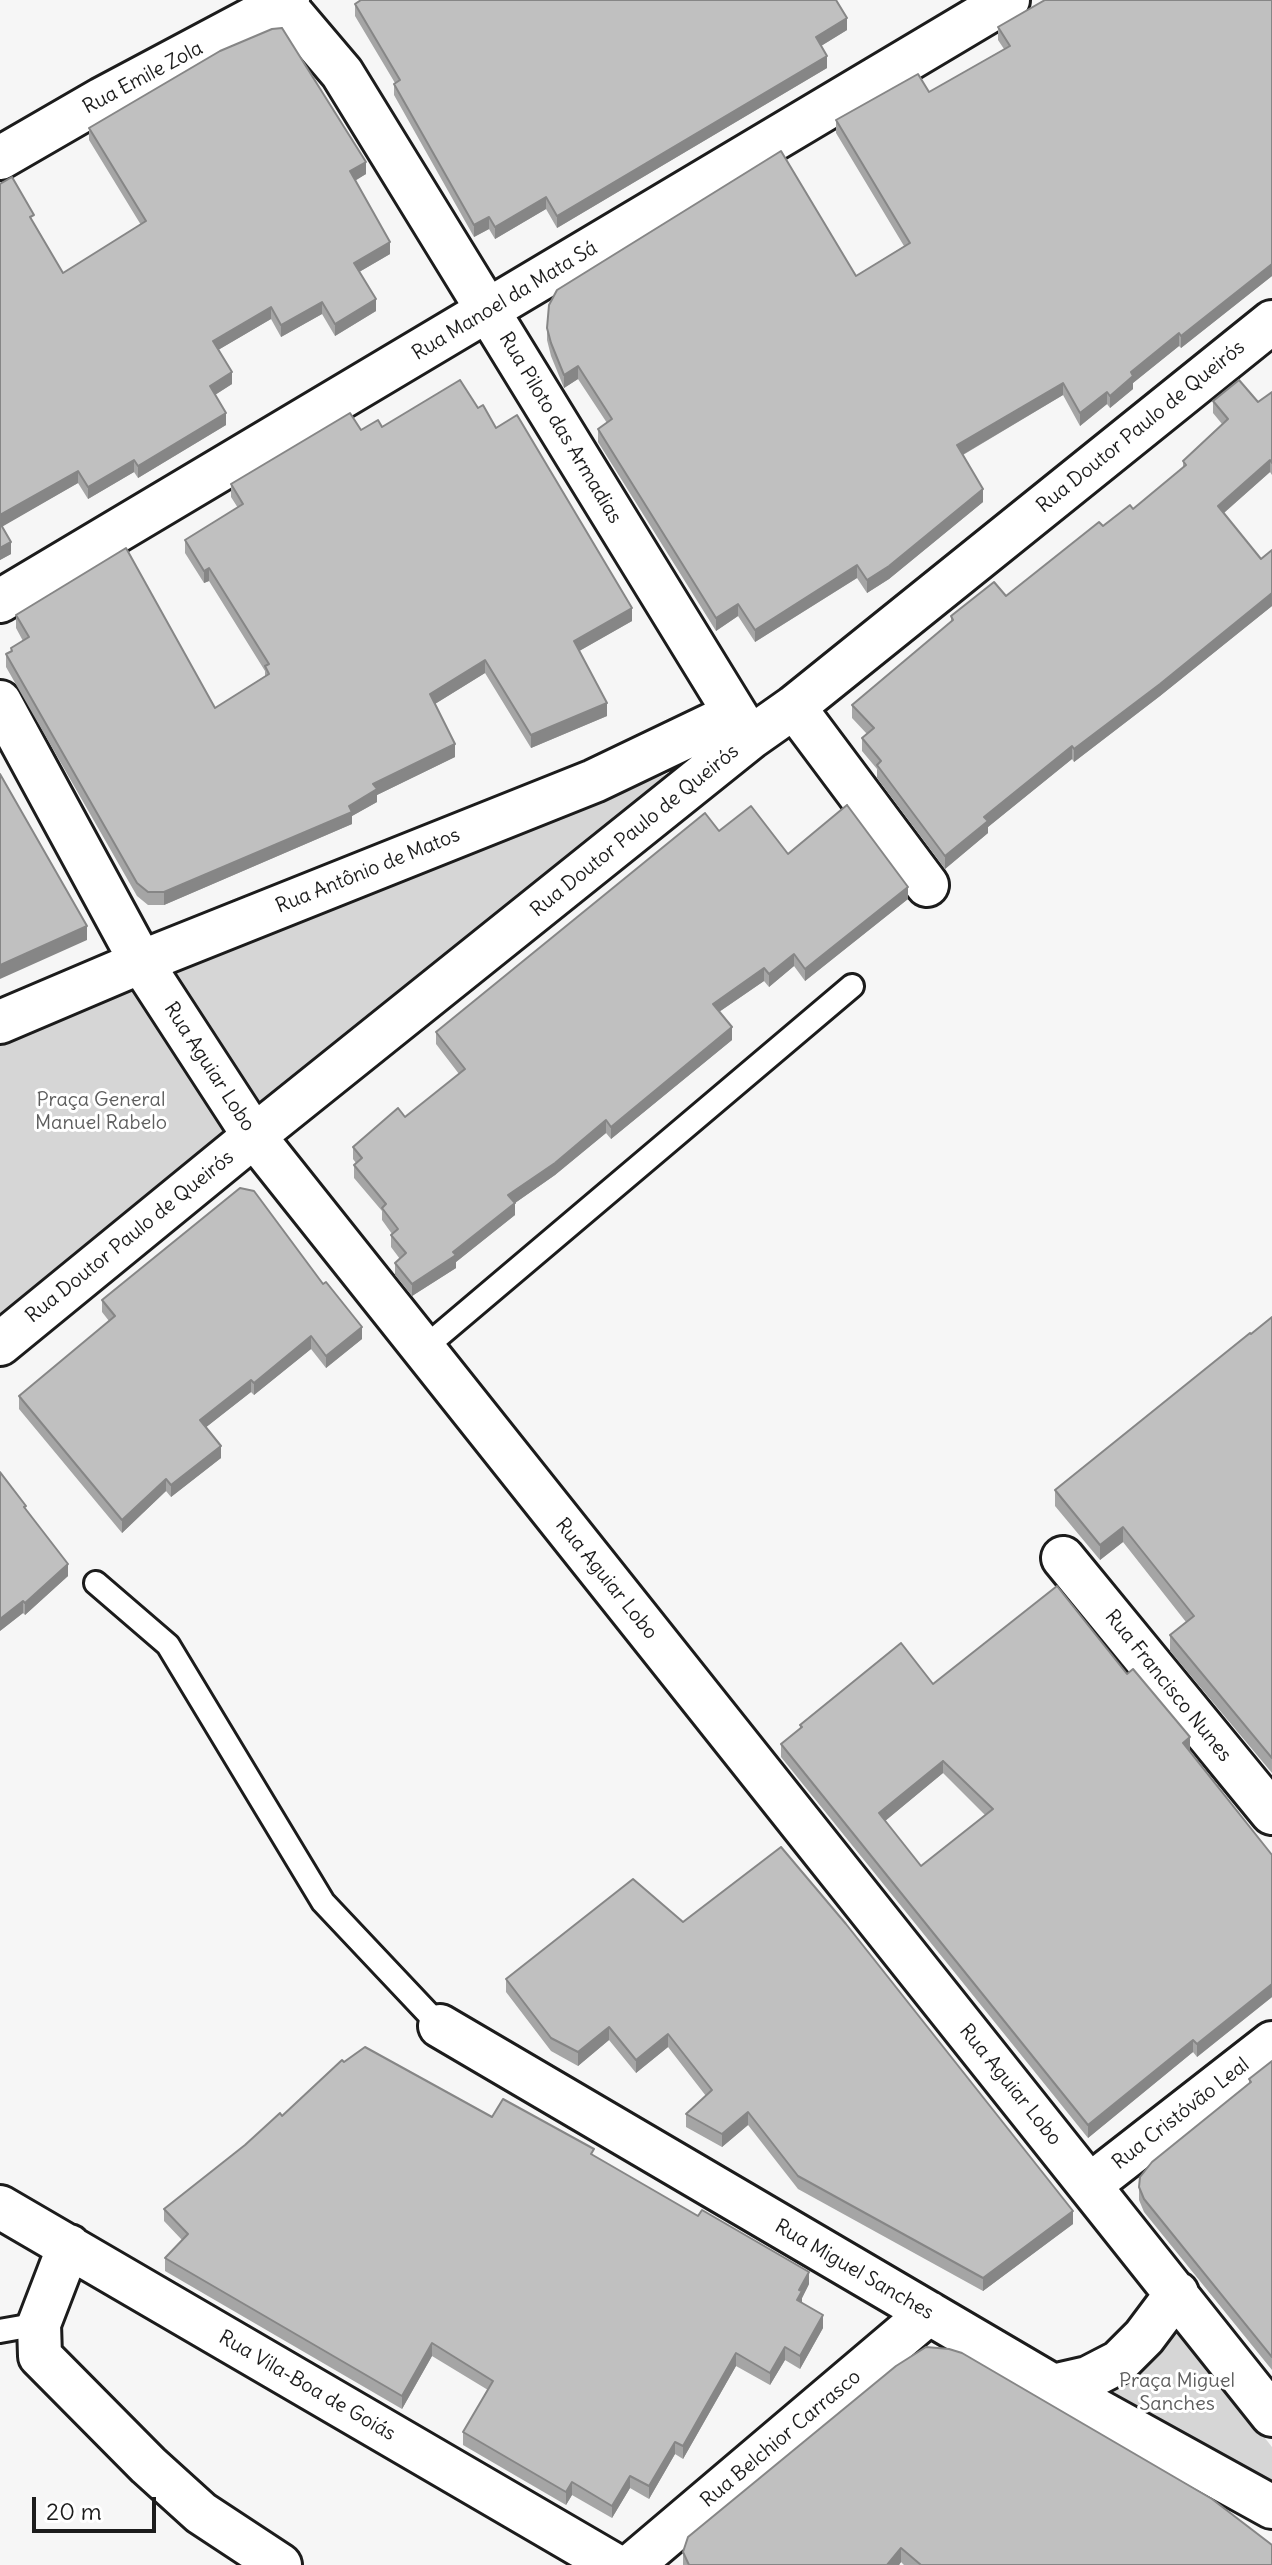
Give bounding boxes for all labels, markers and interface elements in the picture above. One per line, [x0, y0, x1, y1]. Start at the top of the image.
street label: Rua Emile Zola [79, 36, 207, 120]
street label: Rua Manoel da Mata Sá [408, 236, 602, 366]
street label: Rua Piloto das Armadias [493, 328, 627, 528]
street label: Rua Doutor Paulo de Queirós [1032, 336, 1250, 518]
street label: Rua Doutor Paulo de Queirós [526, 740, 744, 922]
street label: Rua Antônio de Matos [272, 823, 464, 919]
street label: Rua Aguiar Lobo [158, 998, 260, 1136]
park label: Praça General Manuel Rabelo [35, 1088, 167, 1135]
street label: Rua Doutor Paulo de Queirós [21, 1146, 239, 1328]
street label: Rua Aguiar Lobo [550, 1514, 662, 1644]
street label: Rua Francisco Nunes [1099, 1605, 1237, 1767]
street label: Rua Aguiar Lobo [954, 2020, 1066, 2150]
street label: Rua Cristóvão Leal [1108, 2053, 1254, 2175]
street label: Rua Miguel Sanches [770, 2215, 938, 2325]
street label: Rua Vila-Boa de Goiás [214, 2326, 400, 2446]
street label: Rua Belchior Carrasco [696, 2365, 866, 2513]
park label: Praça Miguel Sanches [1119, 2369, 1235, 2416]
scale bar [36, 2481, 160, 2531]
text: 20 m [46, 2496, 102, 2526]

